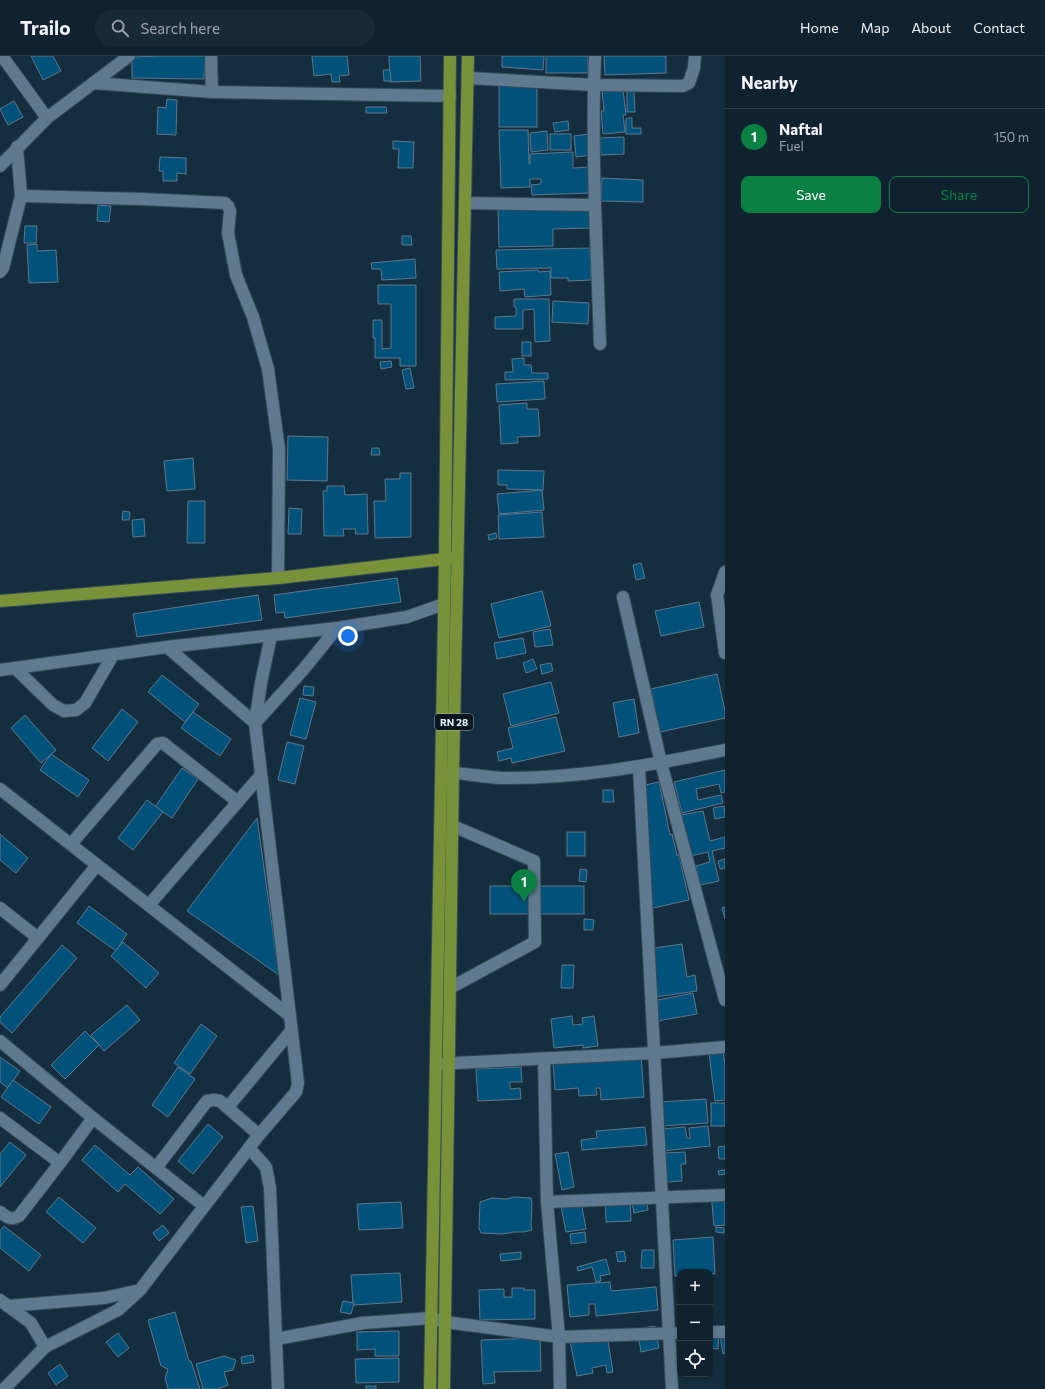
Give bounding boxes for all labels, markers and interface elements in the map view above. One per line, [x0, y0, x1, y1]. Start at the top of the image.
search box [95, 10, 375, 46]
text: Trailo [20, 16, 71, 39]
icon: search [109, 17, 131, 39]
text: Search here [141, 19, 220, 37]
text: Home [800, 19, 839, 36]
text: Map [861, 19, 889, 36]
text: About [911, 19, 951, 36]
text: Contact [973, 19, 1025, 36]
text: Nearby [741, 72, 798, 93]
text: Naftal [779, 120, 823, 138]
text: 1 [751, 129, 757, 145]
text: 150 m [994, 129, 1029, 145]
text: Fuel [779, 138, 804, 154]
button: Save [741, 176, 881, 213]
button: Share [889, 176, 1029, 213]
your location [338, 626, 358, 646]
road number: RN 28 [435, 714, 473, 730]
pin: 1 [511, 869, 537, 902]
map controls [677, 1269, 713, 1377]
button: + [677, 1269, 713, 1305]
button: − [677, 1305, 713, 1341]
button: locate [677, 1341, 713, 1377]

